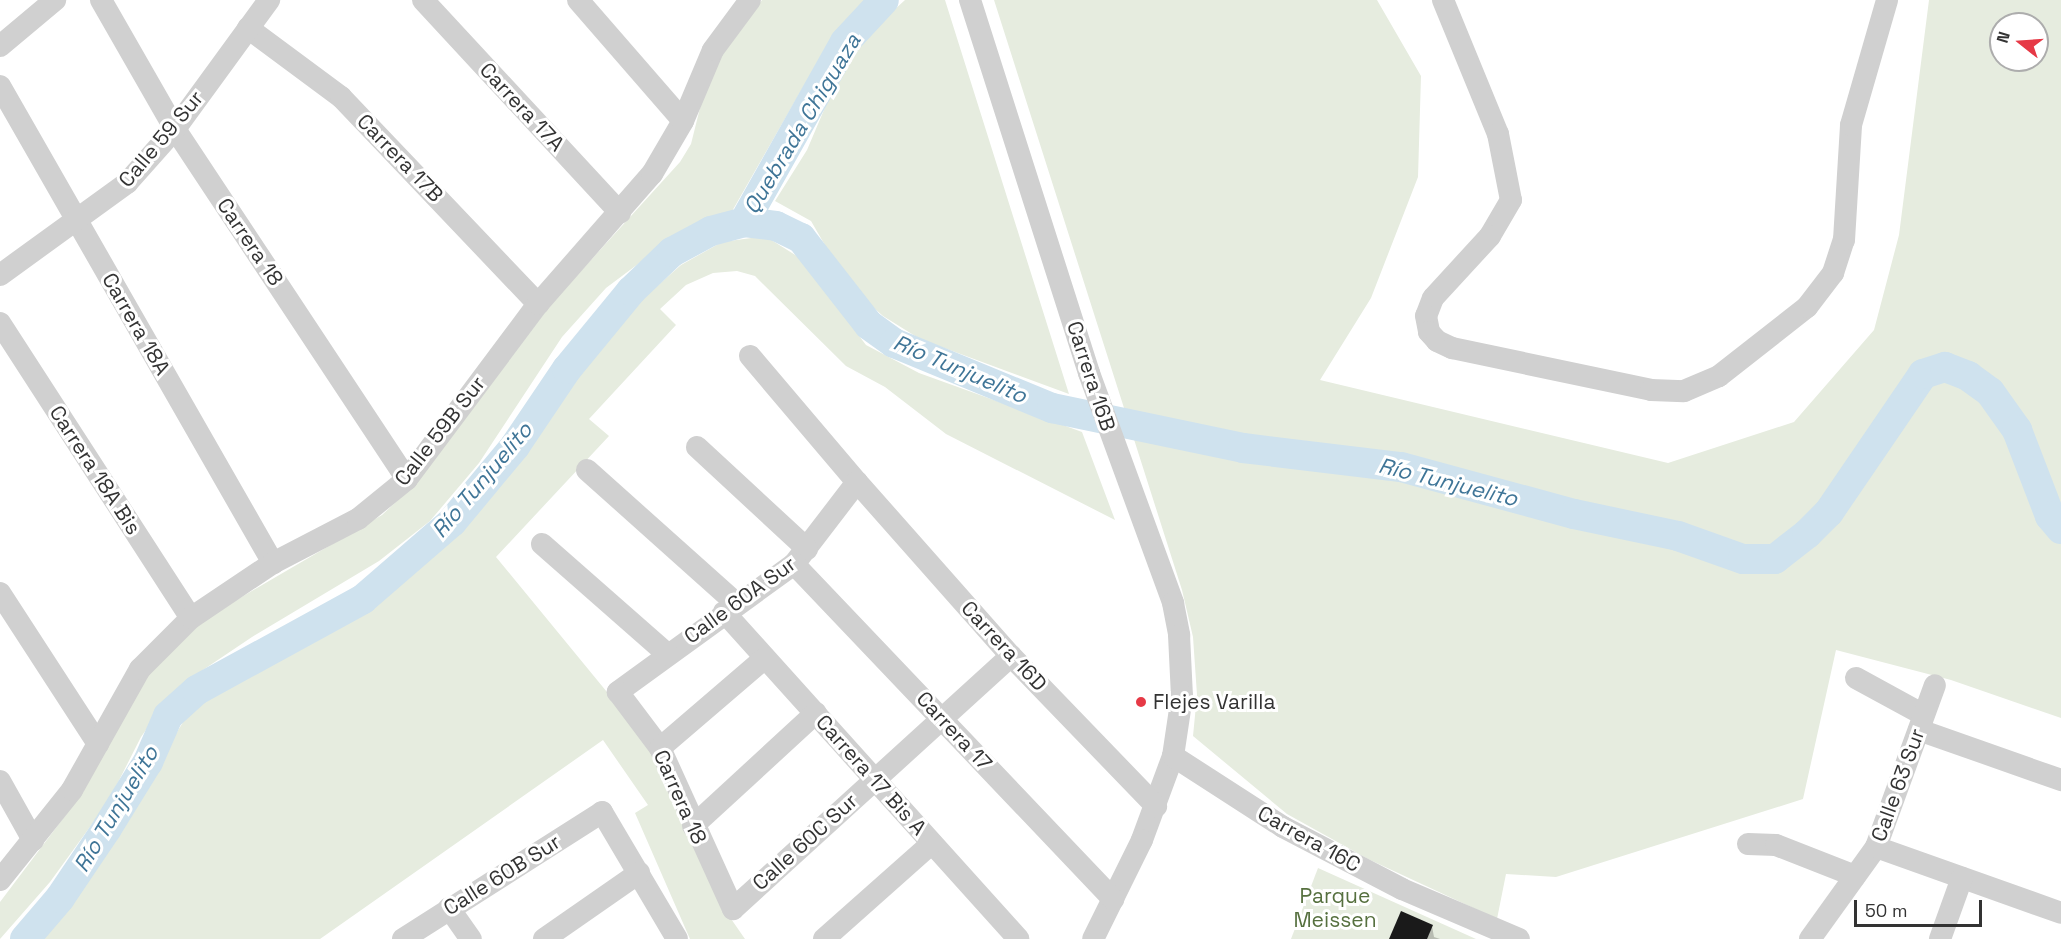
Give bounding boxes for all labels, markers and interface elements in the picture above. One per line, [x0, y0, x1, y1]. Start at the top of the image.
north arrow [1989, 12, 2049, 72]
water label: Quebrada Chiguaza [738, 29, 866, 219]
text: N [1992, 29, 2015, 45]
street label: Carrera 17A [474, 57, 570, 157]
street label: Calle 59 Sur [113, 86, 209, 192]
street label: Carrera 17B [352, 109, 448, 207]
street label: Carrera 18 [211, 193, 289, 291]
street label: Carrera 18A [97, 269, 175, 379]
street label: Carrera 16B [1061, 318, 1121, 434]
water label: Río Tunjuelito [889, 329, 1031, 409]
street label: Calle 59B Sur [389, 371, 491, 491]
street label: Carrera 18A Bis [44, 401, 146, 539]
water label: Río Tunjuelito [426, 417, 538, 543]
water label: Río Tunjuelito [1376, 452, 1520, 512]
street label: Calle 60A Sur [679, 551, 801, 649]
street label: Carrera 16D [956, 596, 1052, 696]
street label: Carrera 17 [911, 686, 997, 776]
place label: Flejes Varilla [1153, 689, 1276, 715]
marker: Flejes Varilla [1134, 695, 1148, 709]
street label: Carrera 17 Bis A [810, 710, 932, 840]
street label: Calle 63 Sur [1866, 725, 1930, 845]
water label: Río Tunjuelito [68, 741, 164, 877]
street label: Carrera 18 [648, 746, 712, 848]
street label: Calle 60C Sur [747, 788, 863, 896]
street label: Carrera 16C [1253, 800, 1365, 878]
street label: Calle 60B Sur [439, 829, 565, 921]
park label: Parque Meissen [1293, 883, 1377, 933]
scale bar [1857, 888, 1984, 926]
text: 50 m [1865, 899, 1907, 922]

